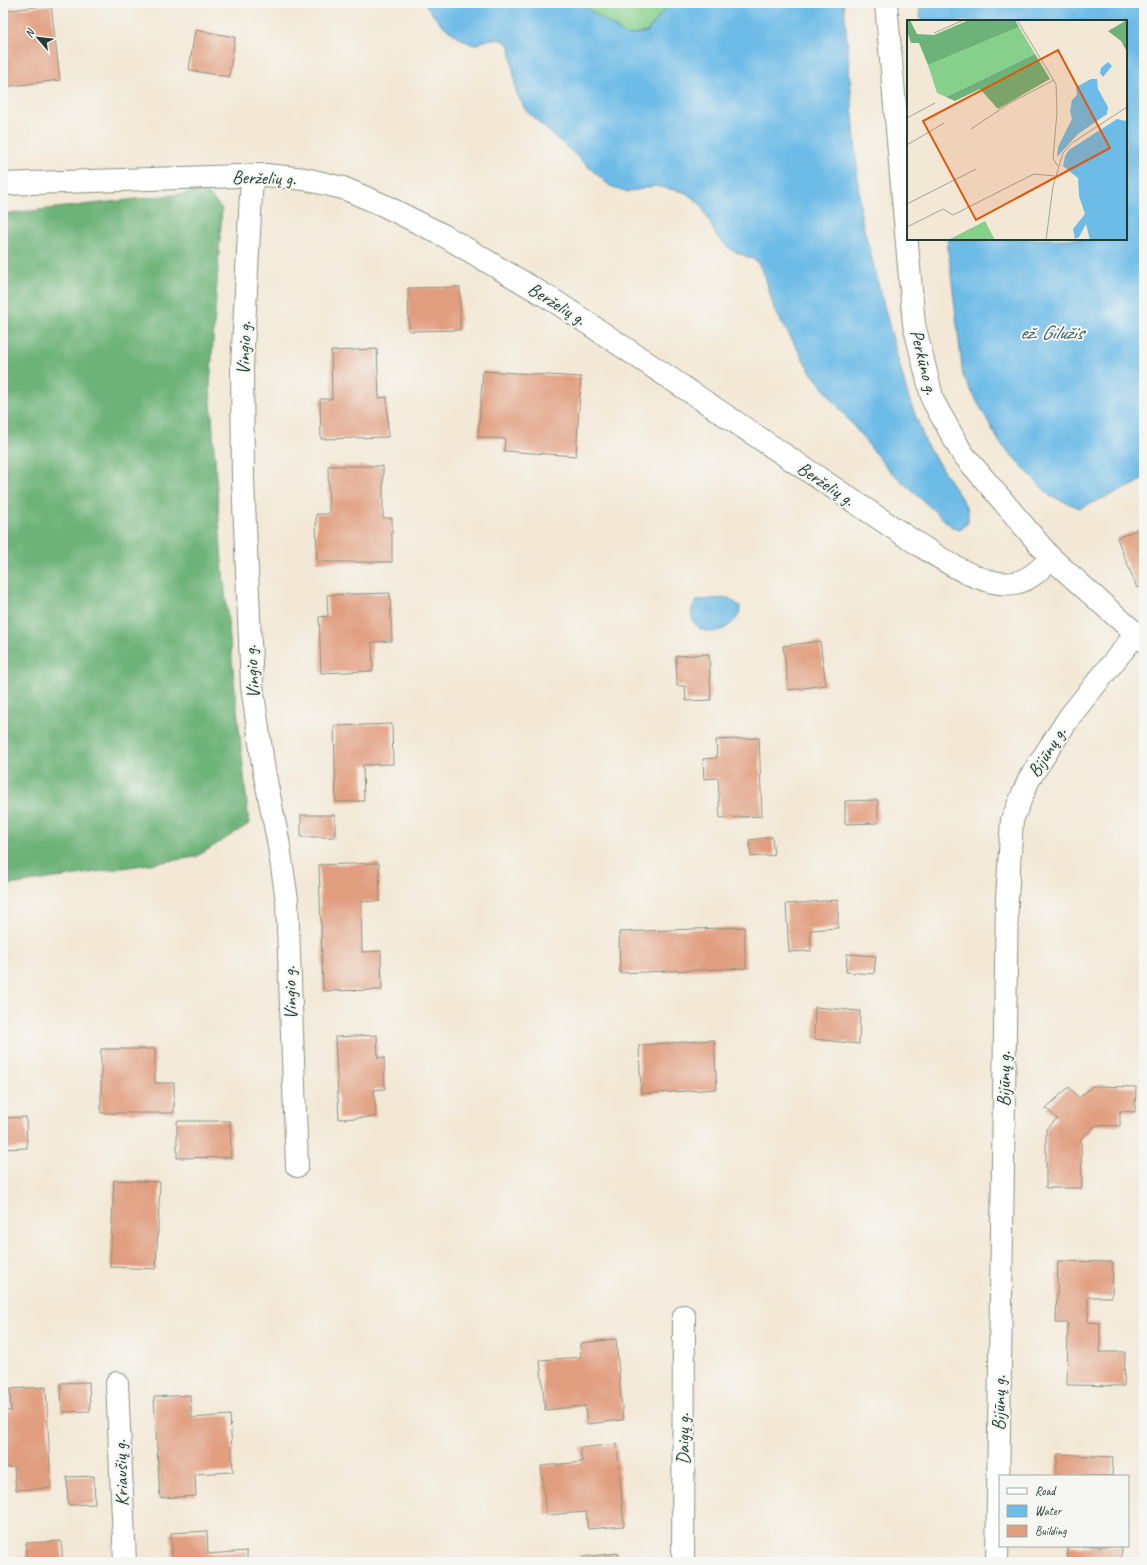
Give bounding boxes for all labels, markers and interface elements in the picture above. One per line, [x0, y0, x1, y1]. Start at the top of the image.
north arrow [18, 18, 58, 58]
inset map [907, 20, 1127, 240]
text: N [21, 25, 38, 40]
street label: Berželių g. [232, 165, 297, 191]
street label: Berželių g. [523, 277, 591, 331]
water label: ež. Gilužis [1020, 320, 1087, 345]
street label: Vingio g. [231, 321, 257, 375]
street label: Perkūno g. [904, 327, 944, 397]
street label: Berželių g. [793, 456, 859, 512]
street label: Vingio g. [238, 644, 266, 700]
street label: Bijūnų g. [1022, 722, 1072, 782]
street label: Vingio g. [277, 966, 303, 1020]
street label: Bijūnų g. [992, 1051, 1016, 1107]
street label: Bijūnų g. [987, 1375, 1011, 1431]
street label: Daigų g. [671, 1413, 695, 1465]
street label: Kriaušių g. [108, 1439, 134, 1507]
legend [999, 1475, 1129, 1547]
text: Road [1035, 1483, 1057, 1499]
text: Water [1035, 1503, 1063, 1519]
text: Building [1035, 1523, 1067, 1539]

